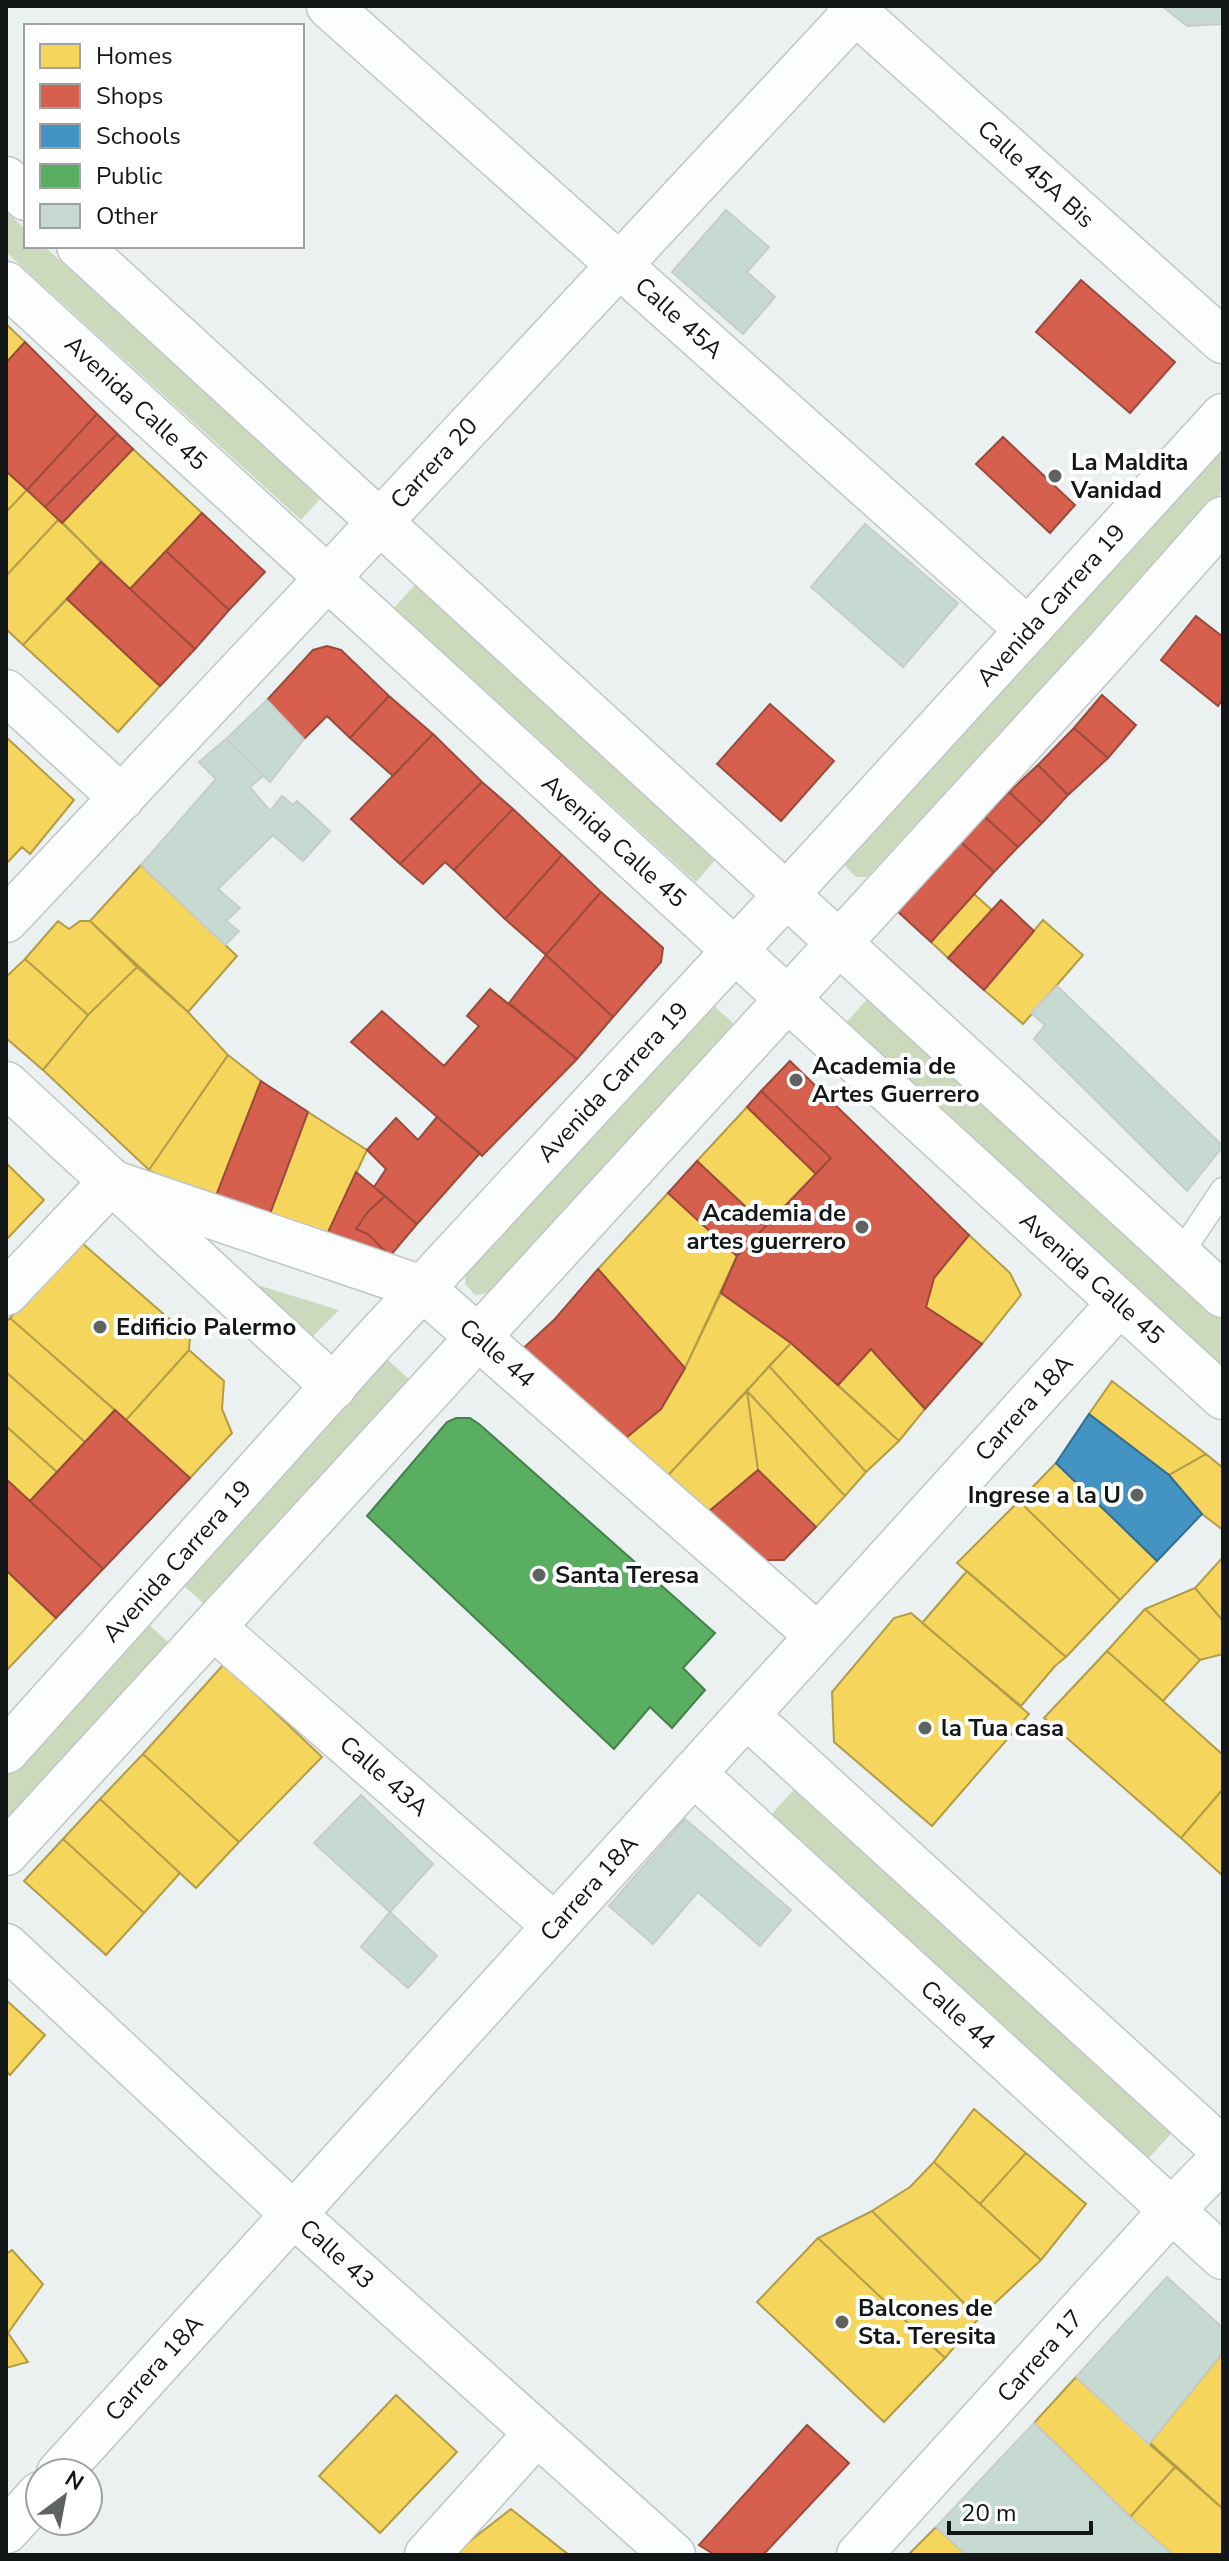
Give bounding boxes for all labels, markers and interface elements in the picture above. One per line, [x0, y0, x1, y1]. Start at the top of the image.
legend [24, 24, 304, 248]
text: Homes [96, 40, 172, 72]
text: Shops [96, 80, 163, 112]
street label: Calle 45A Bis [971, 113, 1101, 235]
text: Schools [96, 120, 181, 152]
text: Public [96, 160, 162, 192]
text: Other [96, 200, 158, 232]
street label: Calle 45A [628, 270, 730, 366]
street label: Avenida Calle 45 [58, 328, 214, 478]
street label: Carrera 20 [383, 410, 485, 516]
place label: La Maldita Vanidad [1070, 446, 1188, 506]
marker: La Maldita Vanidad [1046, 467, 1064, 485]
street label: Avenida Carrera 19 [969, 517, 1133, 693]
street label: Avenida Calle 45 [535, 767, 693, 915]
street label: Avenida Carrera 19 [530, 995, 696, 1169]
place label: Academia de Artes Guerrero [812, 1050, 979, 1110]
marker: Academia de Artes Guerrero [787, 1071, 805, 1089]
place label: Academia de artes guerrero [686, 1197, 846, 1257]
street label: Avenida Calle 45 [1013, 1204, 1171, 1352]
marker: Academia de artes guerrero [853, 1218, 871, 1236]
place label: Edificio Palermo [116, 1311, 296, 1343]
street label: Calle 44 [452, 1311, 542, 1395]
marker: Edificio Palermo [91, 1318, 109, 1336]
street label: Carrera 18A [968, 1348, 1080, 1468]
street label: Avenida Carrera 19 [95, 1473, 259, 1649]
place label: Ingrese a la U [968, 1479, 1121, 1511]
marker: Ingrese a la U [1128, 1486, 1146, 1504]
place label: Santa Teresa [555, 1559, 699, 1591]
marker: Santa Teresa [530, 1566, 548, 1584]
place label: la Tua casa [941, 1712, 1064, 1744]
marker: la Tua casa [916, 1719, 934, 1737]
street label: Calle 43A [333, 1729, 436, 1824]
street label: Carrera 18A [533, 1828, 645, 1948]
street label: Calle 44 [914, 1973, 1002, 2057]
street label: Calle 43 [293, 2212, 381, 2296]
place label: Balcones de Sta. Teresita [858, 2292, 996, 2352]
street label: Carrera 17 [990, 2303, 1090, 2409]
street label: Carrera 18A [98, 2308, 210, 2428]
marker: Balcones de Sta. Teresita [833, 2313, 851, 2331]
north arrow [24, 2457, 104, 2537]
text: N [59, 2464, 89, 2498]
scale bar [949, 2485, 1091, 2535]
text: 20 m [961, 2497, 1017, 2529]

